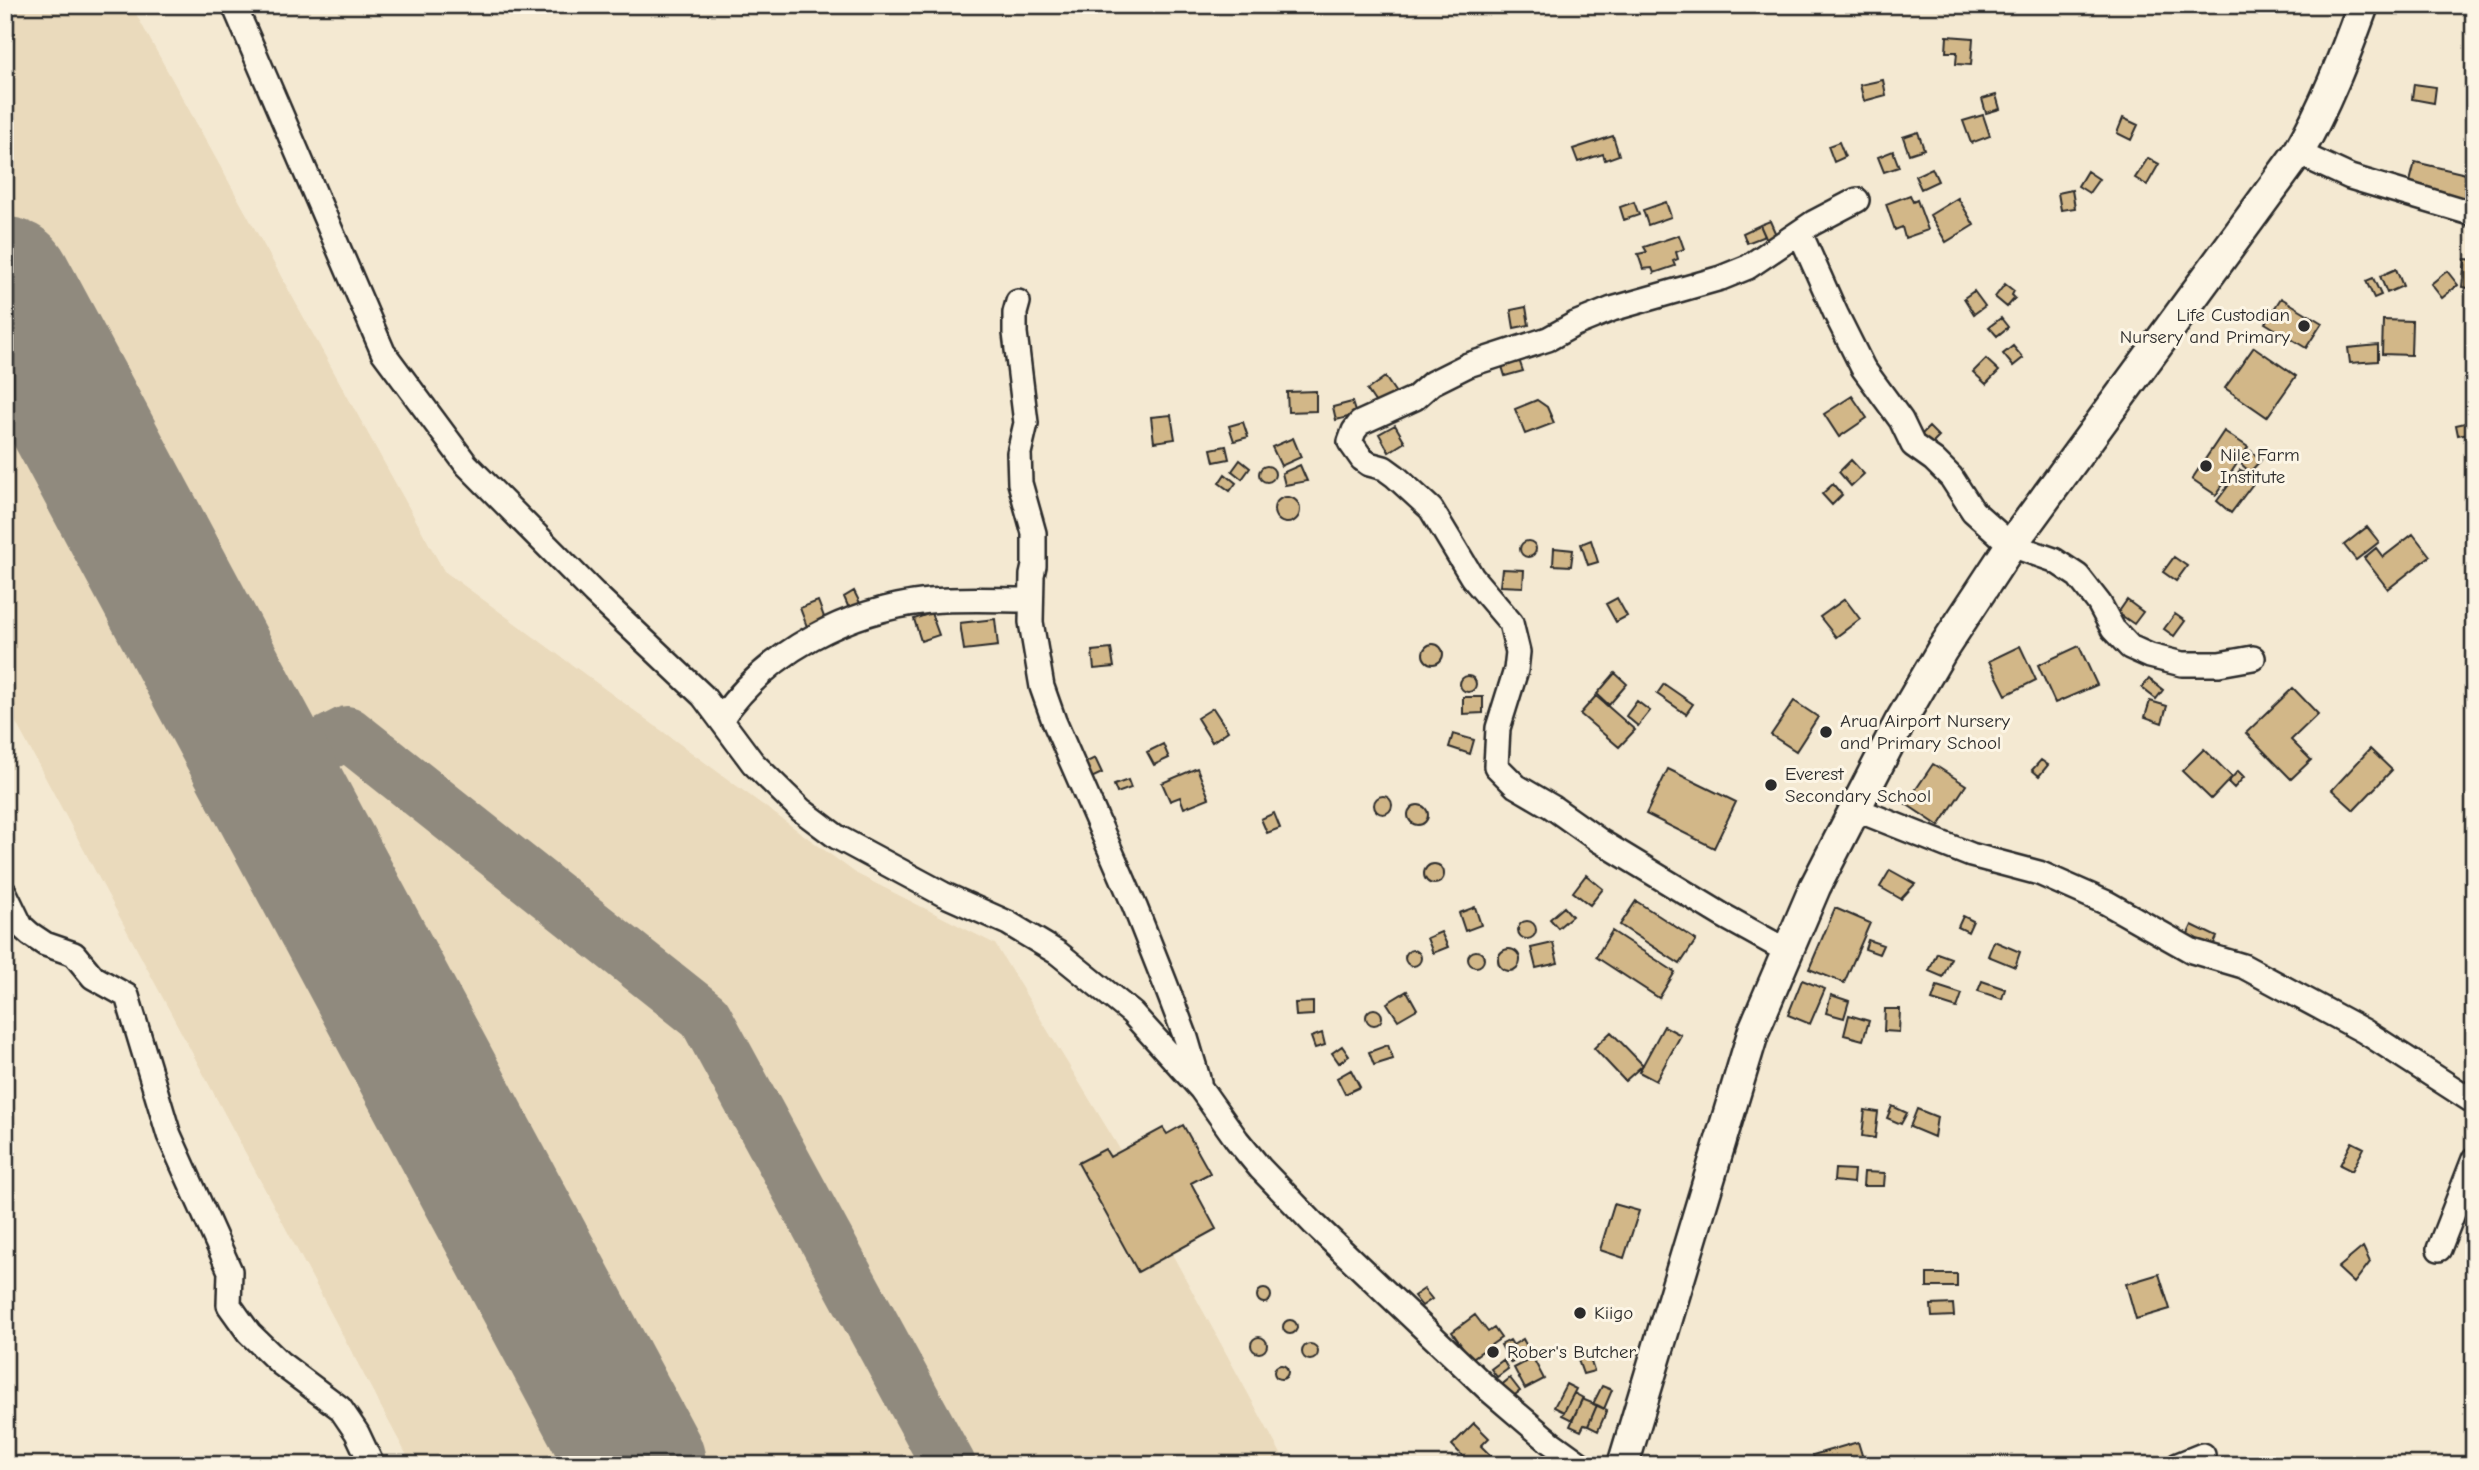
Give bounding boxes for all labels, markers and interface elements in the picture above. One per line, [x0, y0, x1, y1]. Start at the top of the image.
place label: Life Custodian Nursery and Primary [2120, 304, 2291, 348]
marker: Life Custodian Nursery and Primary [2296, 318, 2312, 334]
place label: Nile Farm Institute [2220, 444, 2300, 488]
marker: Nile Farm Institute [2198, 458, 2214, 474]
place label: Arua Airport Nursery and Primary School [1840, 710, 2010, 754]
marker: Arua Airport Nursery and Primary School [1818, 724, 1834, 740]
place label: Everest Secondary School [1785, 763, 1931, 807]
marker: Everest Secondary School [1763, 777, 1779, 793]
place label: Kiigo [1594, 1302, 1633, 1324]
marker: Kiigo [1572, 1305, 1588, 1321]
place label: Rober's Butcher [1507, 1341, 1637, 1363]
marker: Rober's Butcher [1485, 1344, 1501, 1360]

